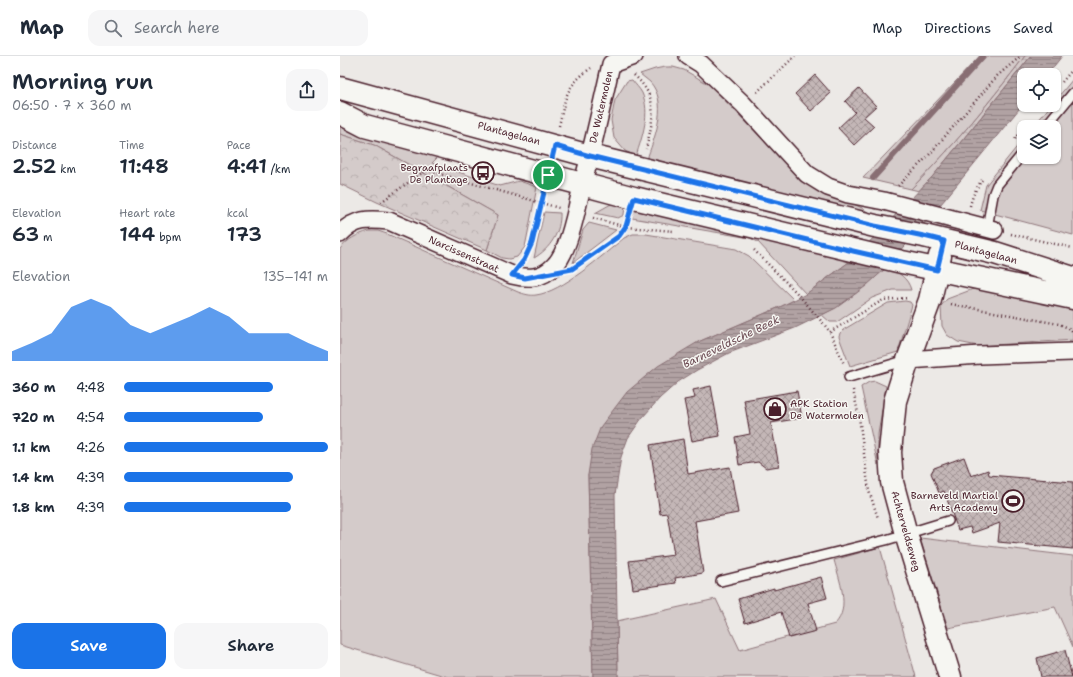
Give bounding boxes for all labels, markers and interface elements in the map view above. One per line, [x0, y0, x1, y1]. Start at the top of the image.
search box [88, 10, 368, 46]
text: Map [20, 15, 64, 40]
icon: search [102, 17, 124, 39]
text: Search here [134, 18, 220, 38]
text: Map [873, 19, 903, 37]
text: Directions [925, 19, 991, 37]
text: Saved [1013, 19, 1053, 37]
text: Morning run [12, 67, 153, 96]
map controls [1017, 68, 1061, 164]
button: locate [1017, 68, 1061, 112]
button: share [286, 69, 328, 111]
street label: De Watermolen [586, 69, 616, 145]
text: 06:50 · 7 × 360 m [12, 97, 132, 114]
street label: Plantagelaan [476, 118, 542, 148]
button: layers [1017, 120, 1061, 164]
text: Distance [12, 138, 57, 153]
text: Time [119, 138, 145, 153]
text: Pace [227, 138, 251, 153]
text: 2.52 [12, 153, 57, 179]
text: 11:48 [119, 153, 169, 179]
text: 4:41 [227, 153, 267, 179]
pin [531, 158, 565, 192]
bus stop icon: Begraafplaats De Plantage [470, 160, 496, 186]
place label: Begraafplaats De Plantage [401, 161, 468, 186]
text: km [57, 162, 76, 177]
text: /km [267, 162, 290, 177]
icon: arrive [537, 164, 559, 186]
text: Elevation [12, 206, 61, 221]
text: Heart rate [119, 206, 175, 221]
text: kcal [227, 206, 248, 221]
text: 63 [12, 221, 39, 247]
text: 144 [119, 221, 155, 247]
text: 173 [227, 221, 262, 247]
text: m [39, 230, 52, 245]
text: bpm [155, 230, 181, 245]
street label: Narcissenstraat [427, 233, 501, 275]
street label: Plantagelaan [953, 237, 1019, 267]
text: Elevation [12, 268, 70, 285]
text: 135–141 m [263, 268, 328, 285]
water label: Barneveldsche Beek [680, 312, 782, 372]
text: 360 m [12, 379, 56, 396]
text: 4:48 [76, 379, 105, 396]
shop icon: APK Station De Watermolen [762, 396, 788, 422]
place label: APK Station De Watermolen [790, 397, 864, 422]
text: 720 m [12, 409, 55, 426]
text: 4:54 [76, 409, 105, 426]
text: 1.1 km [12, 439, 50, 456]
text: 4:26 [76, 439, 105, 456]
text: 1.4 km [12, 469, 54, 486]
text: 4:39 [76, 469, 105, 486]
sports icon: Barneveld Martial Arts Academy [1000, 488, 1026, 514]
street label: Achterveldseweg [888, 489, 924, 573]
place label: Barneveld Martial Arts Academy [911, 489, 998, 514]
text: 1.8 km [12, 499, 55, 516]
text: 4:39 [76, 499, 105, 516]
button: Save [12, 623, 166, 669]
button: Share [174, 623, 328, 669]

